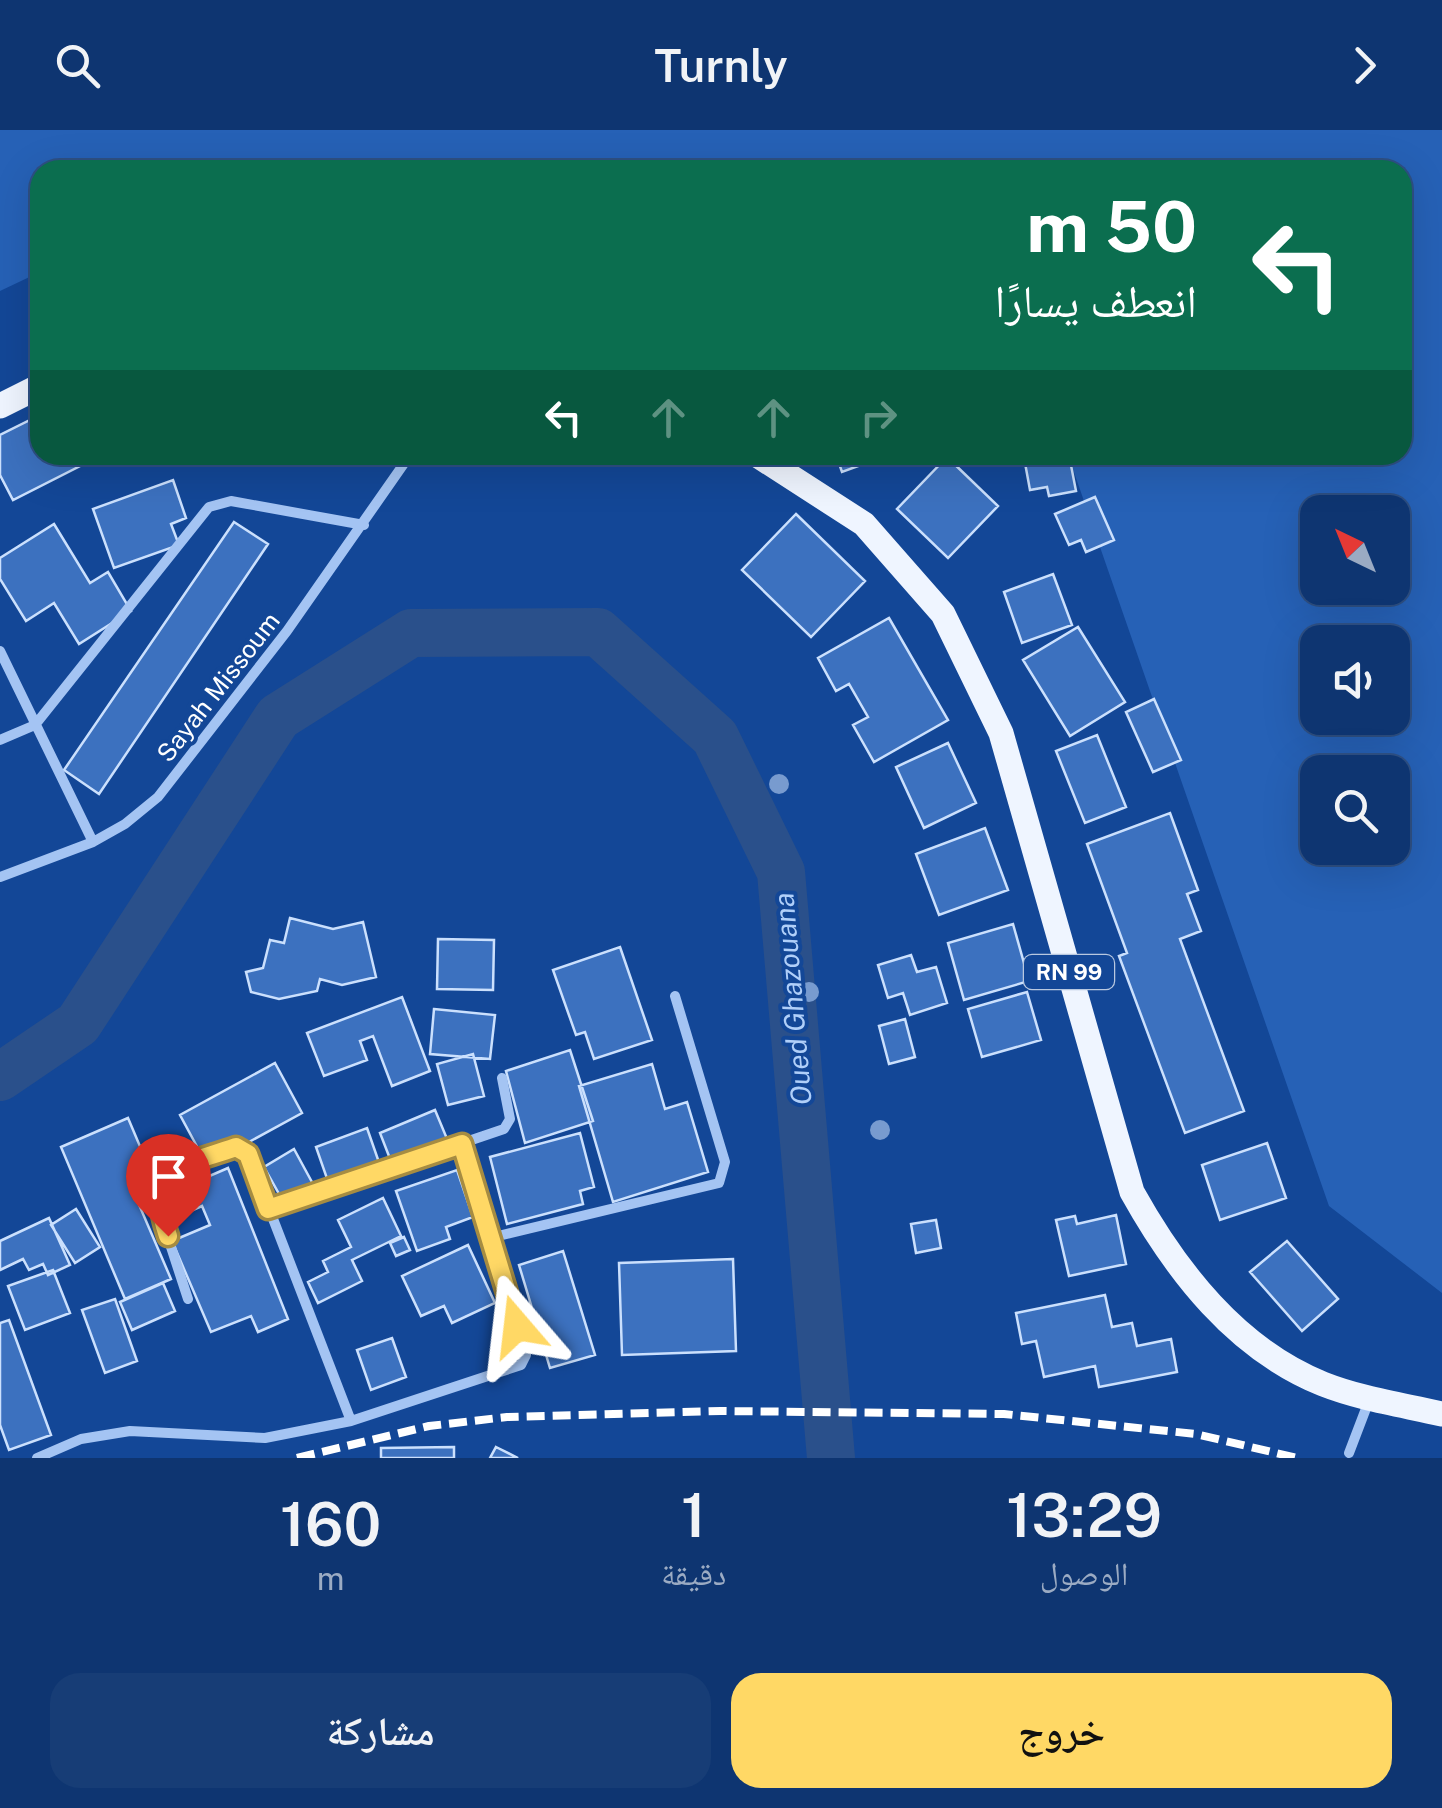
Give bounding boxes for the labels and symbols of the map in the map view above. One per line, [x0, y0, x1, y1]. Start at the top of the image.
north arrow [1300, 495, 1410, 605]
street label: Sayah Missoum [150, 606, 286, 768]
water label: Oued Ghazouana [766, 891, 818, 1107]
road number: RN 99 [1024, 955, 1114, 989]
pin [126, 1134, 211, 1237]
position arrow [465, 1274, 569, 1378]

